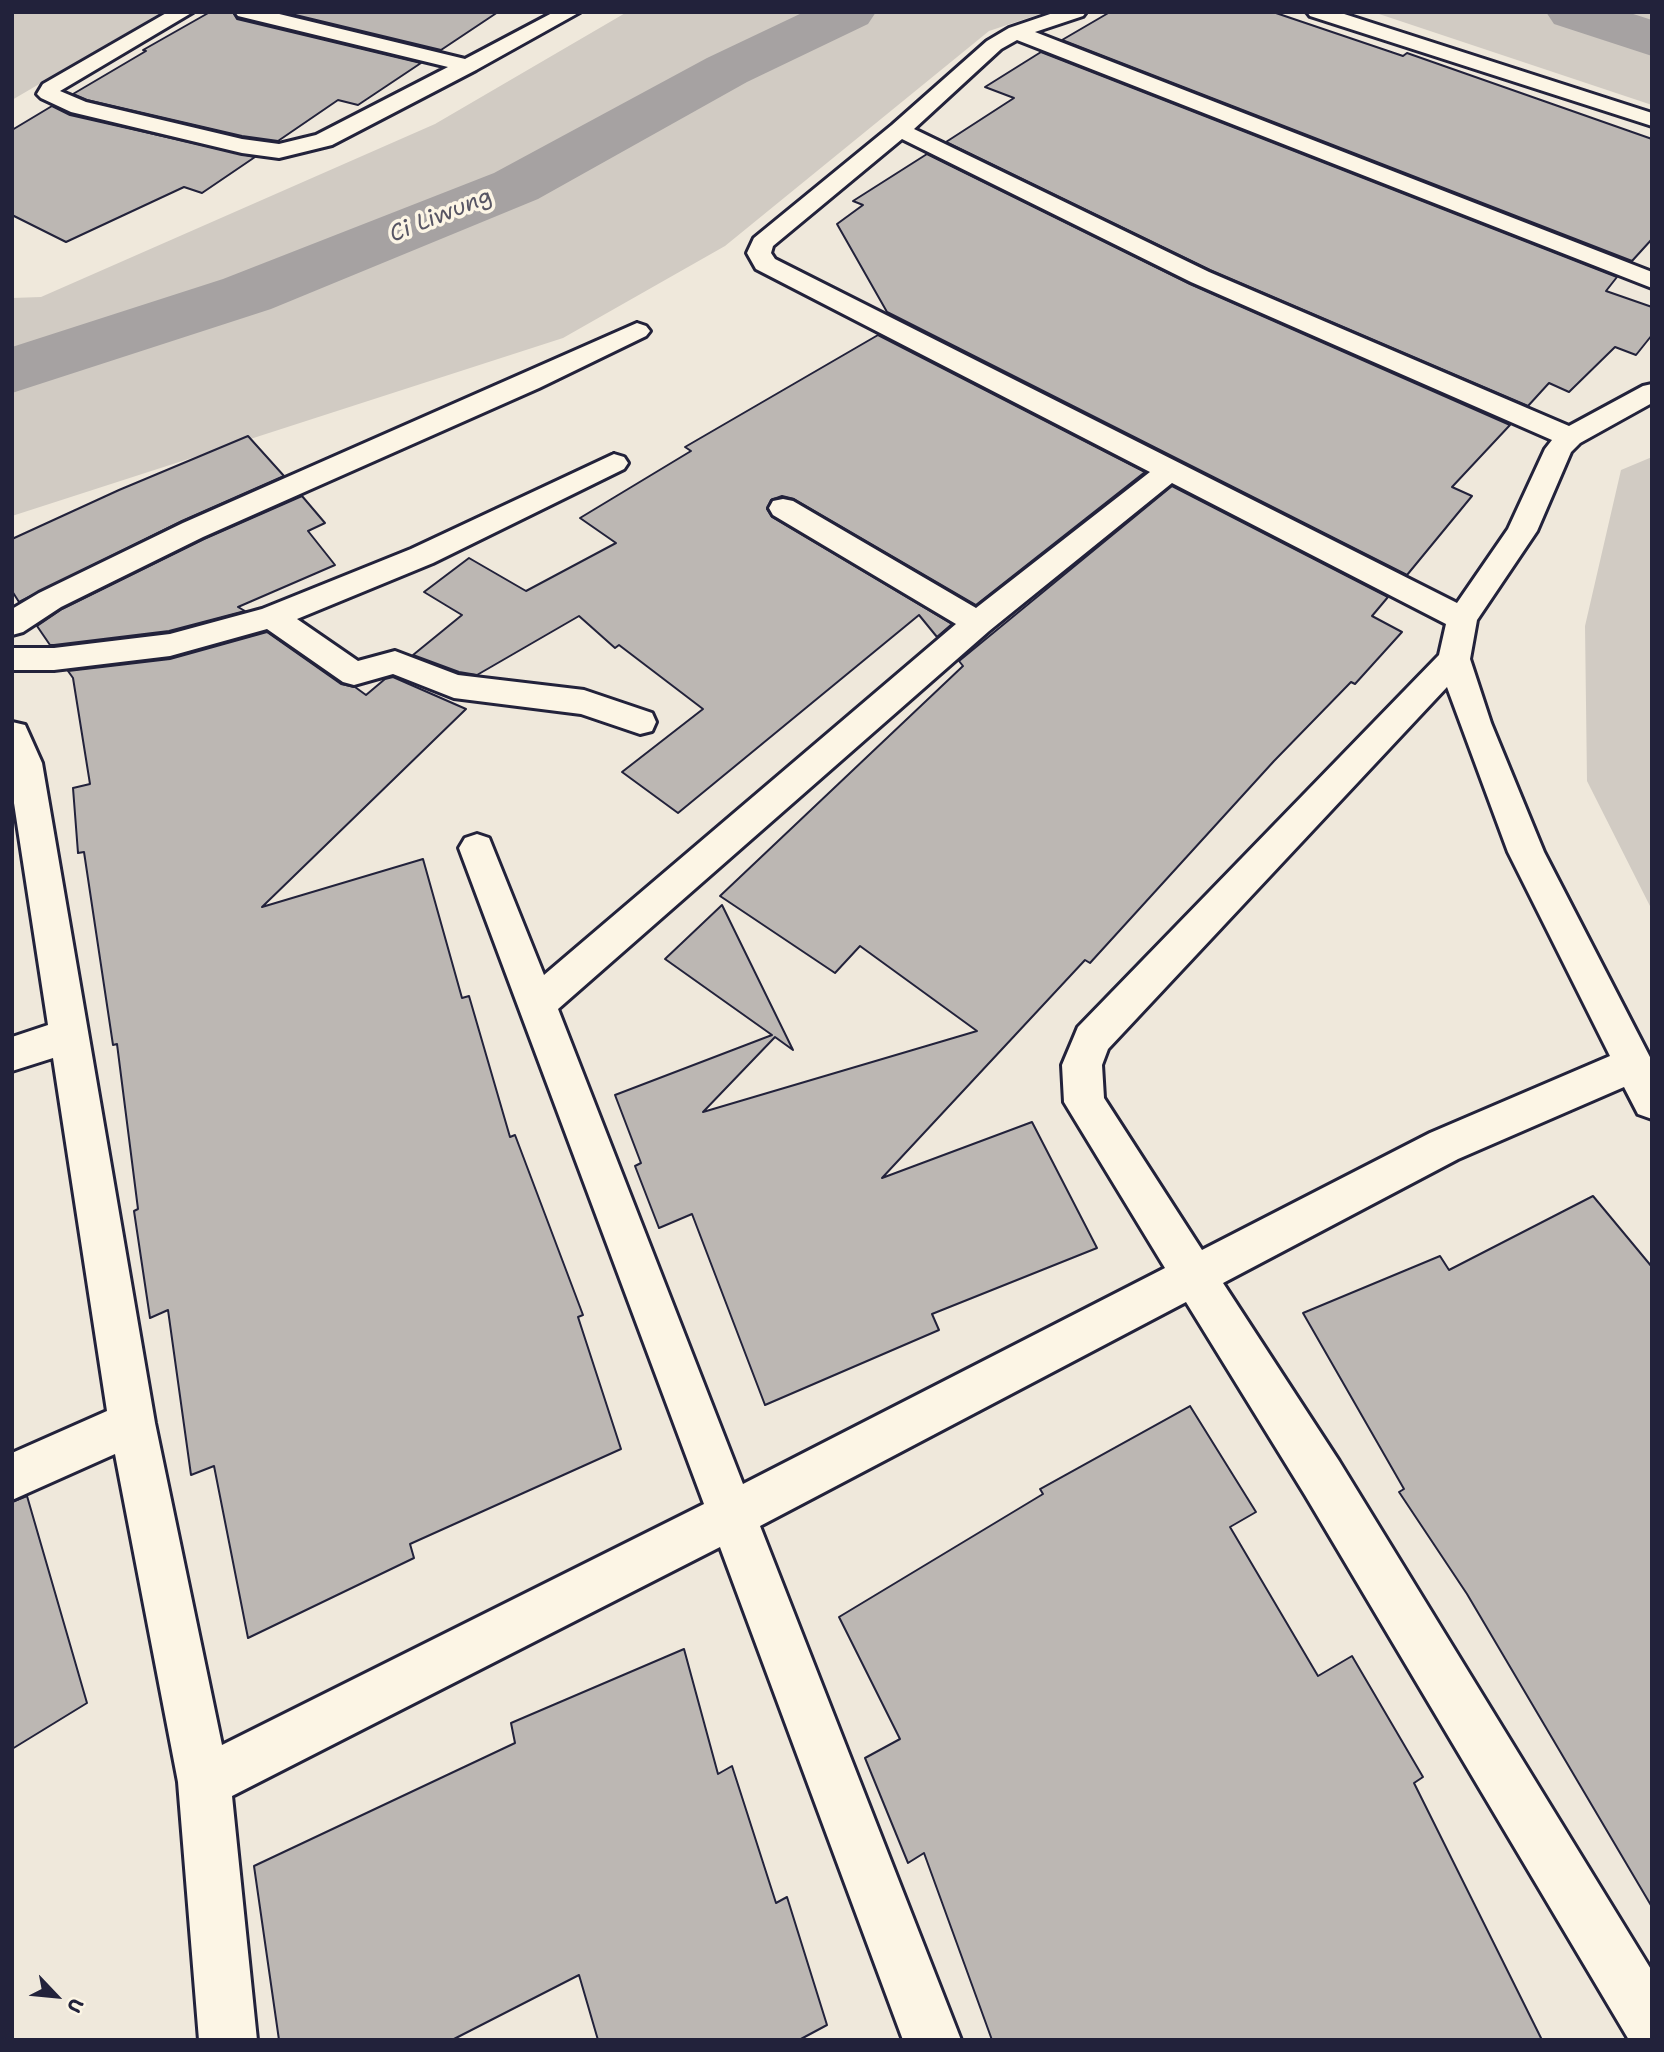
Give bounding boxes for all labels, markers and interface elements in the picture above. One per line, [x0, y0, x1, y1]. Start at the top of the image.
water label: Ci Liwung [385, 183, 497, 249]
north arrow [21, 1961, 91, 2031]
text: U [61, 1994, 89, 2017]

